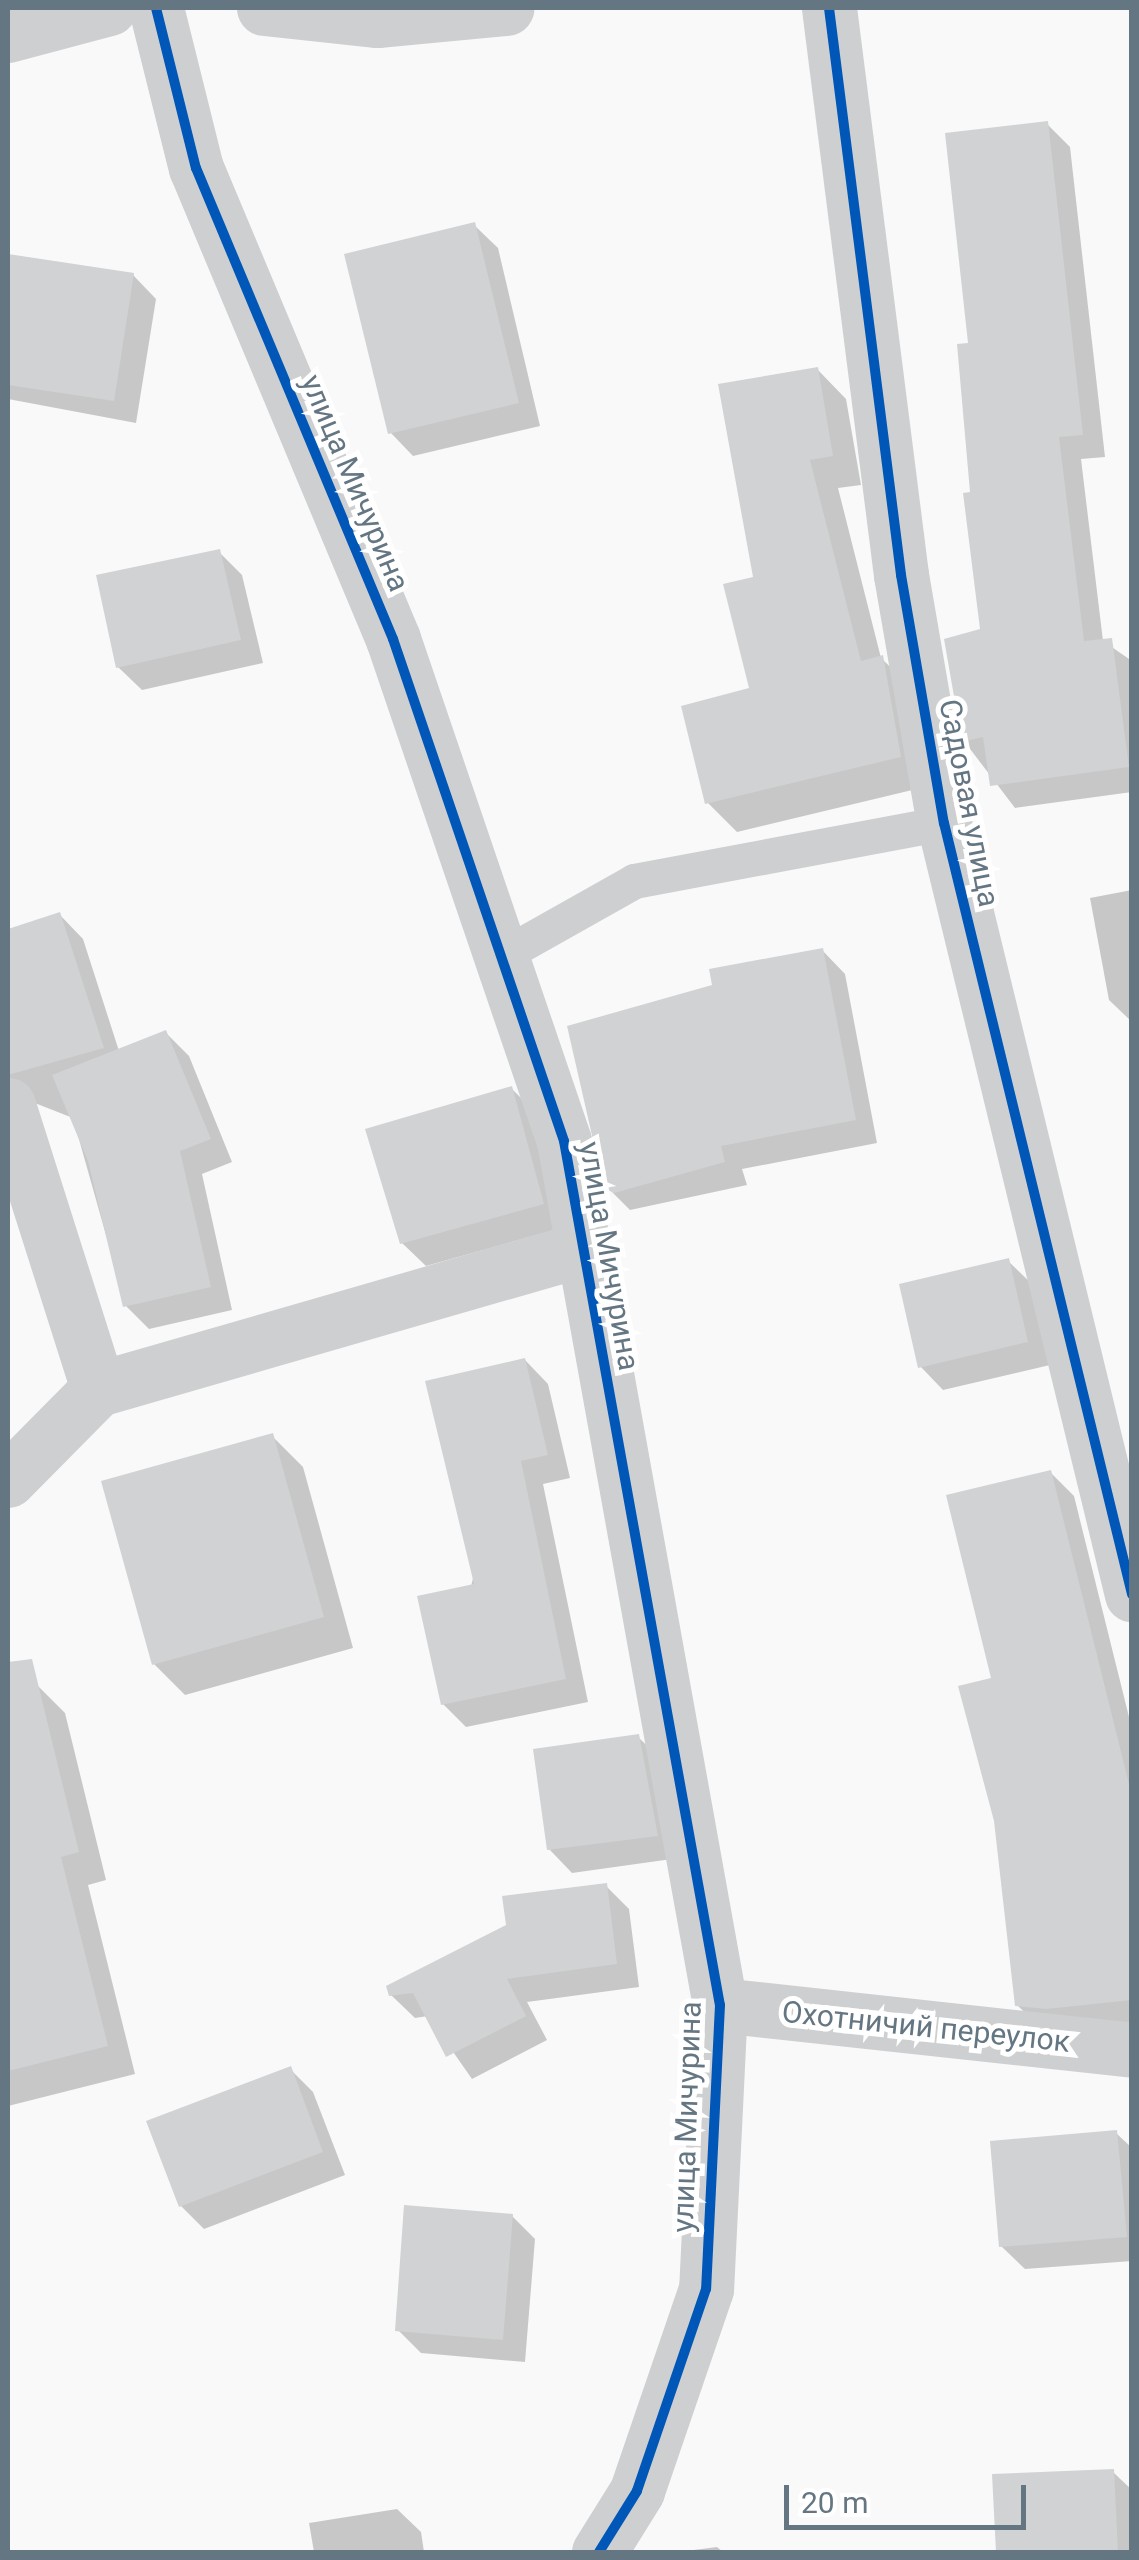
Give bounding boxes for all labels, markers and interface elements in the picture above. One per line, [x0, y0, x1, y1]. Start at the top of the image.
street label: улица Мичурина [293, 369, 417, 597]
street label: Садовая улица [931, 696, 1007, 910]
street label: улица Мичурина [571, 1139, 647, 1373]
street label: Охотничий переулок [780, 1994, 1072, 2060]
street label: улица Мичурина [665, 2001, 709, 2233]
scale bar [789, 2465, 1032, 2527]
text: 20 m [801, 2485, 868, 2520]

